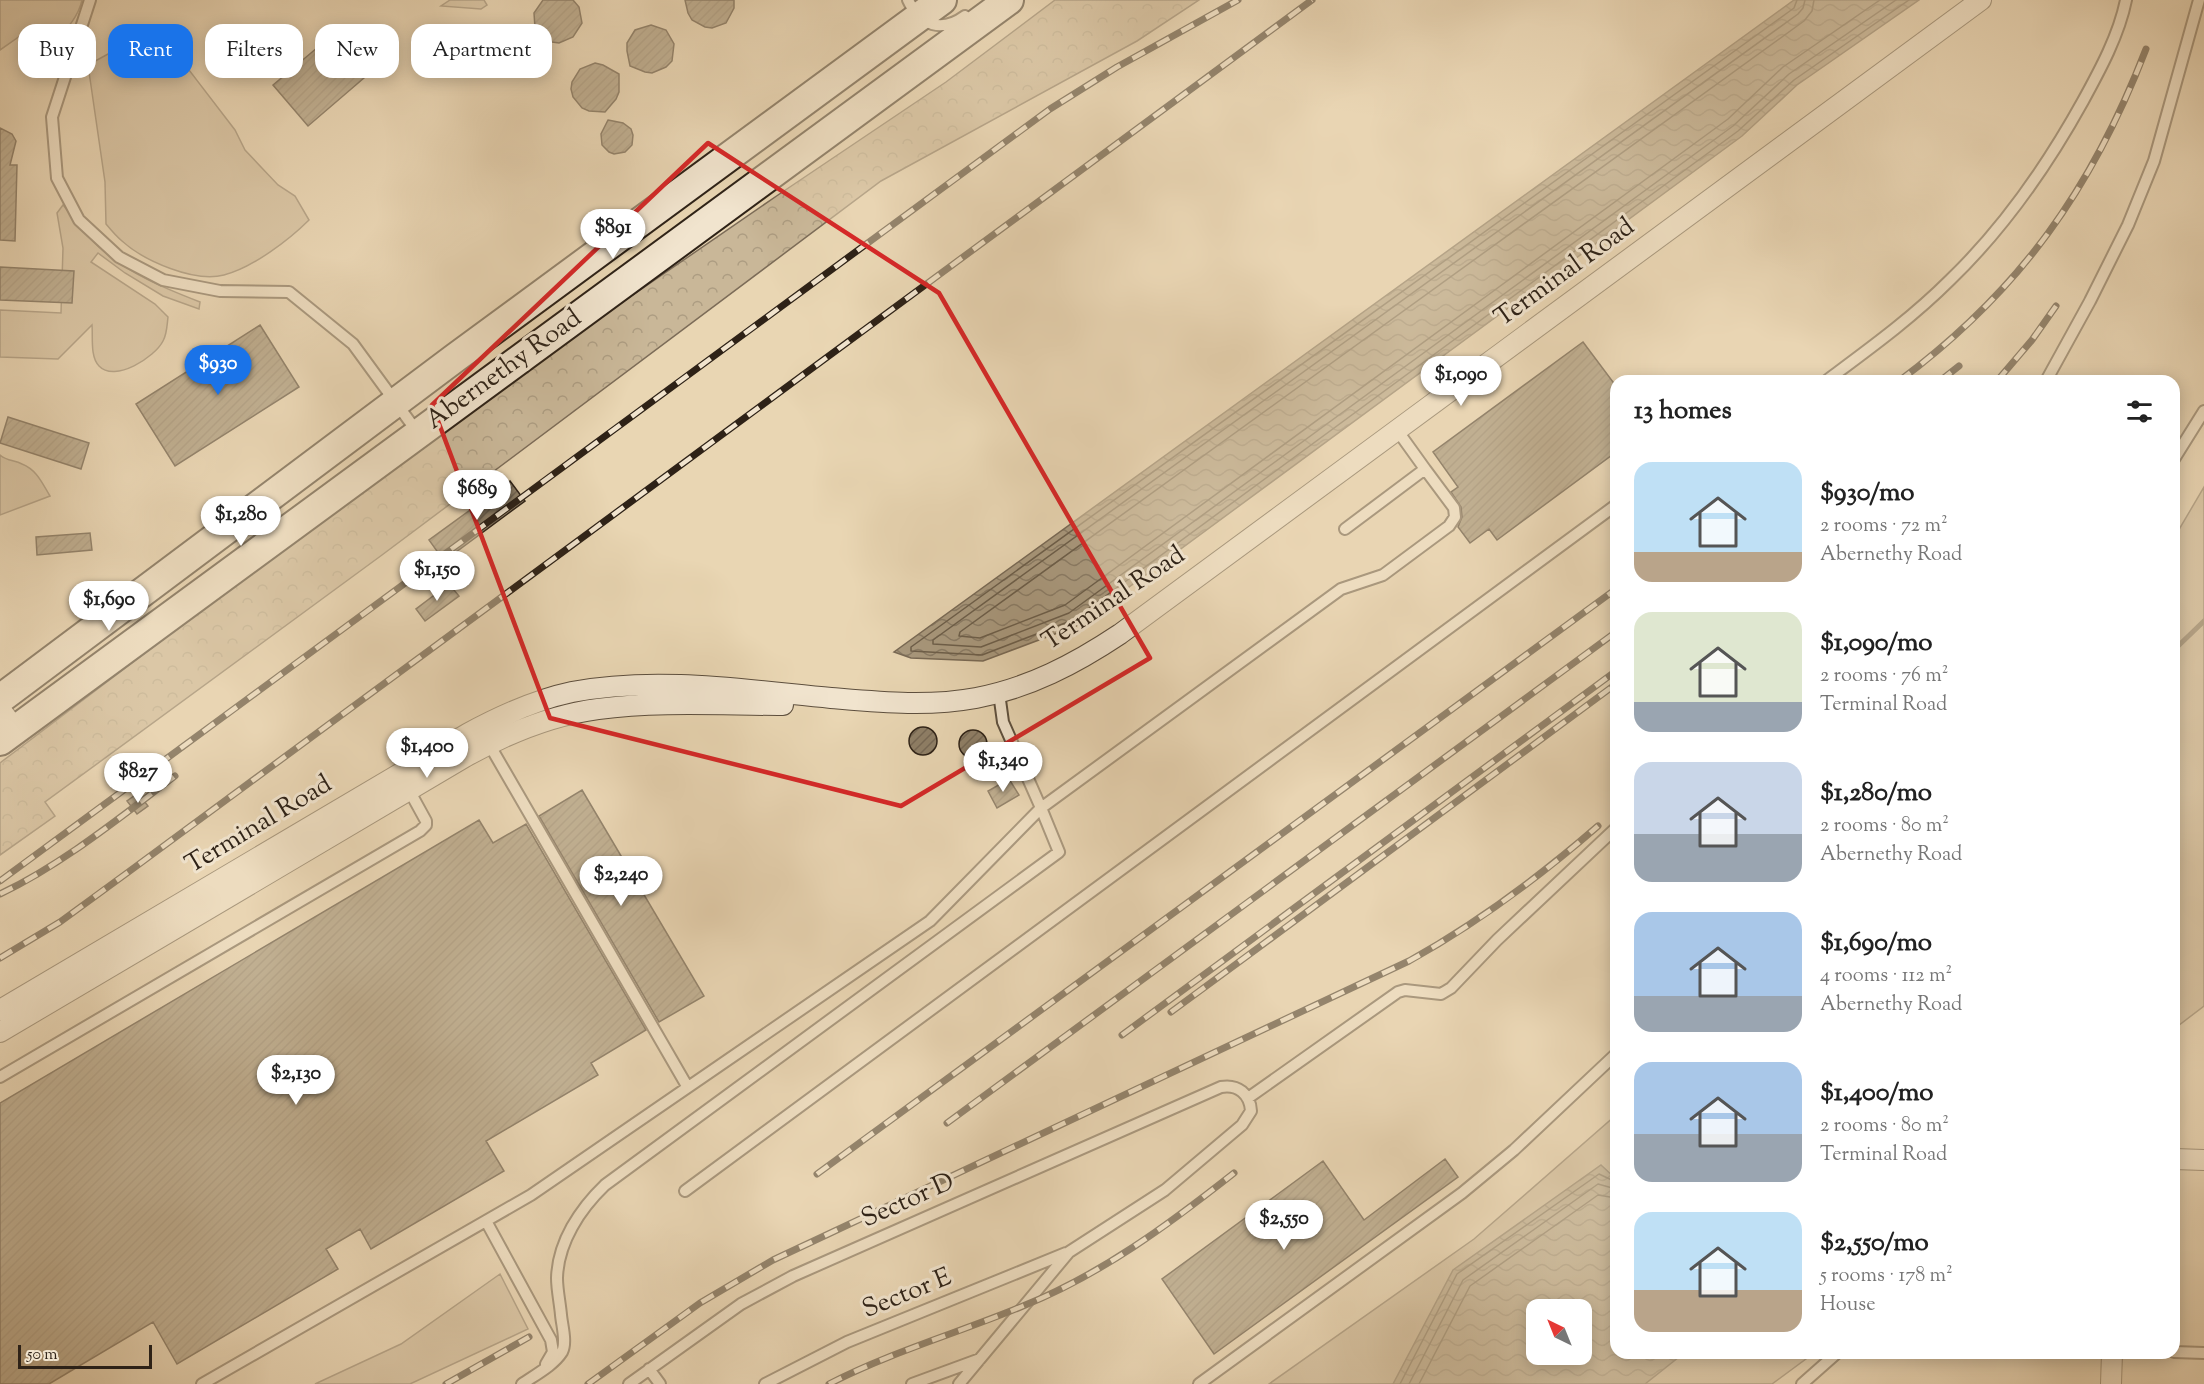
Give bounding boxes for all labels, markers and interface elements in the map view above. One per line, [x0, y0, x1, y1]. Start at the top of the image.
chip: Buy [18, 24, 96, 78]
chip: Rent [108, 24, 193, 78]
chip: Filters [205, 24, 303, 78]
chip: New [315, 24, 399, 78]
chip: Apartment [411, 24, 552, 78]
pin: $891 [577, 209, 649, 260]
street label: Terminal Road [1487, 209, 1643, 337]
text: $891 [594, 214, 632, 243]
street label: Abernethy Road [418, 301, 590, 439]
pin: $930 [182, 345, 254, 396]
text: $930 [199, 350, 237, 379]
pin: $1,090 [1412, 356, 1510, 407]
text: $1,090 [1435, 361, 1487, 390]
text: 13 homes [1634, 393, 1732, 430]
icon: filters [2123, 395, 2156, 428]
pin: $689 [441, 470, 513, 521]
text: $689 [457, 475, 497, 504]
text: $930/mo [1820, 475, 1914, 512]
icon: home [1682, 486, 1754, 558]
pin: $1,280 [192, 496, 290, 547]
text: $1,280 [215, 501, 267, 530]
text: 2 rooms · 72 m² [1820, 512, 1948, 541]
street label: Terminal Road [1035, 537, 1193, 661]
text: Abernethy Road [1820, 541, 1962, 570]
pin: $1,150 [388, 551, 486, 602]
text: $1,150 [414, 556, 460, 585]
pin: $1,690 [60, 581, 158, 632]
text: $1,690 [83, 586, 135, 615]
text: $1,090/mo [1820, 625, 1933, 662]
icon: home [1682, 636, 1754, 708]
text: 2 rooms · 76 m² [1820, 662, 1948, 691]
text: Terminal Road [1820, 691, 1947, 720]
pin: $1,400 [378, 728, 476, 779]
text: $1,400 [400, 733, 454, 762]
pin: $1,340 [954, 742, 1052, 793]
text: $1,340 [977, 747, 1029, 776]
pin: $827 [102, 753, 174, 804]
text: $827 [118, 758, 158, 787]
street label: Terminal Road [179, 766, 340, 883]
text: $1,280/mo [1820, 775, 1932, 812]
icon: home [1682, 786, 1754, 858]
text: 2 rooms · 80 m² [1820, 812, 1949, 841]
text: Abernethy Road [1820, 841, 1962, 870]
pin: $2,240 [572, 856, 670, 907]
text: $2,240 [594, 861, 648, 890]
text: $1,690/mo [1820, 925, 1932, 962]
icon: home [1682, 936, 1754, 1008]
text: 4 rooms · 112 m² [1820, 962, 1952, 991]
text: Abernethy Road [1820, 991, 1962, 1020]
pin: $2,130 [247, 1055, 345, 1106]
text: $2,130 [271, 1060, 321, 1089]
text: $1,400/mo [1820, 1075, 1934, 1112]
icon: home [1682, 1086, 1754, 1158]
text: 2 rooms · 80 m² [1820, 1112, 1949, 1141]
text: Terminal Road [1820, 1141, 1947, 1170]
street label: Sector D [856, 1164, 960, 1238]
pin: $2,550 [1235, 1200, 1333, 1251]
text: $2,550 [1259, 1205, 1309, 1234]
text: $2,550/mo [1820, 1225, 1929, 1262]
icon: home [1682, 1236, 1754, 1308]
street label: Sector E [857, 1259, 957, 1329]
text: 5 rooms · 178 m² [1820, 1262, 1953, 1291]
text: House [1820, 1291, 1875, 1320]
north arrow [1526, 1299, 1592, 1365]
map controls [1526, 1299, 1592, 1365]
scale bar [18, 1342, 152, 1370]
text: 50 m [27, 1344, 58, 1367]

